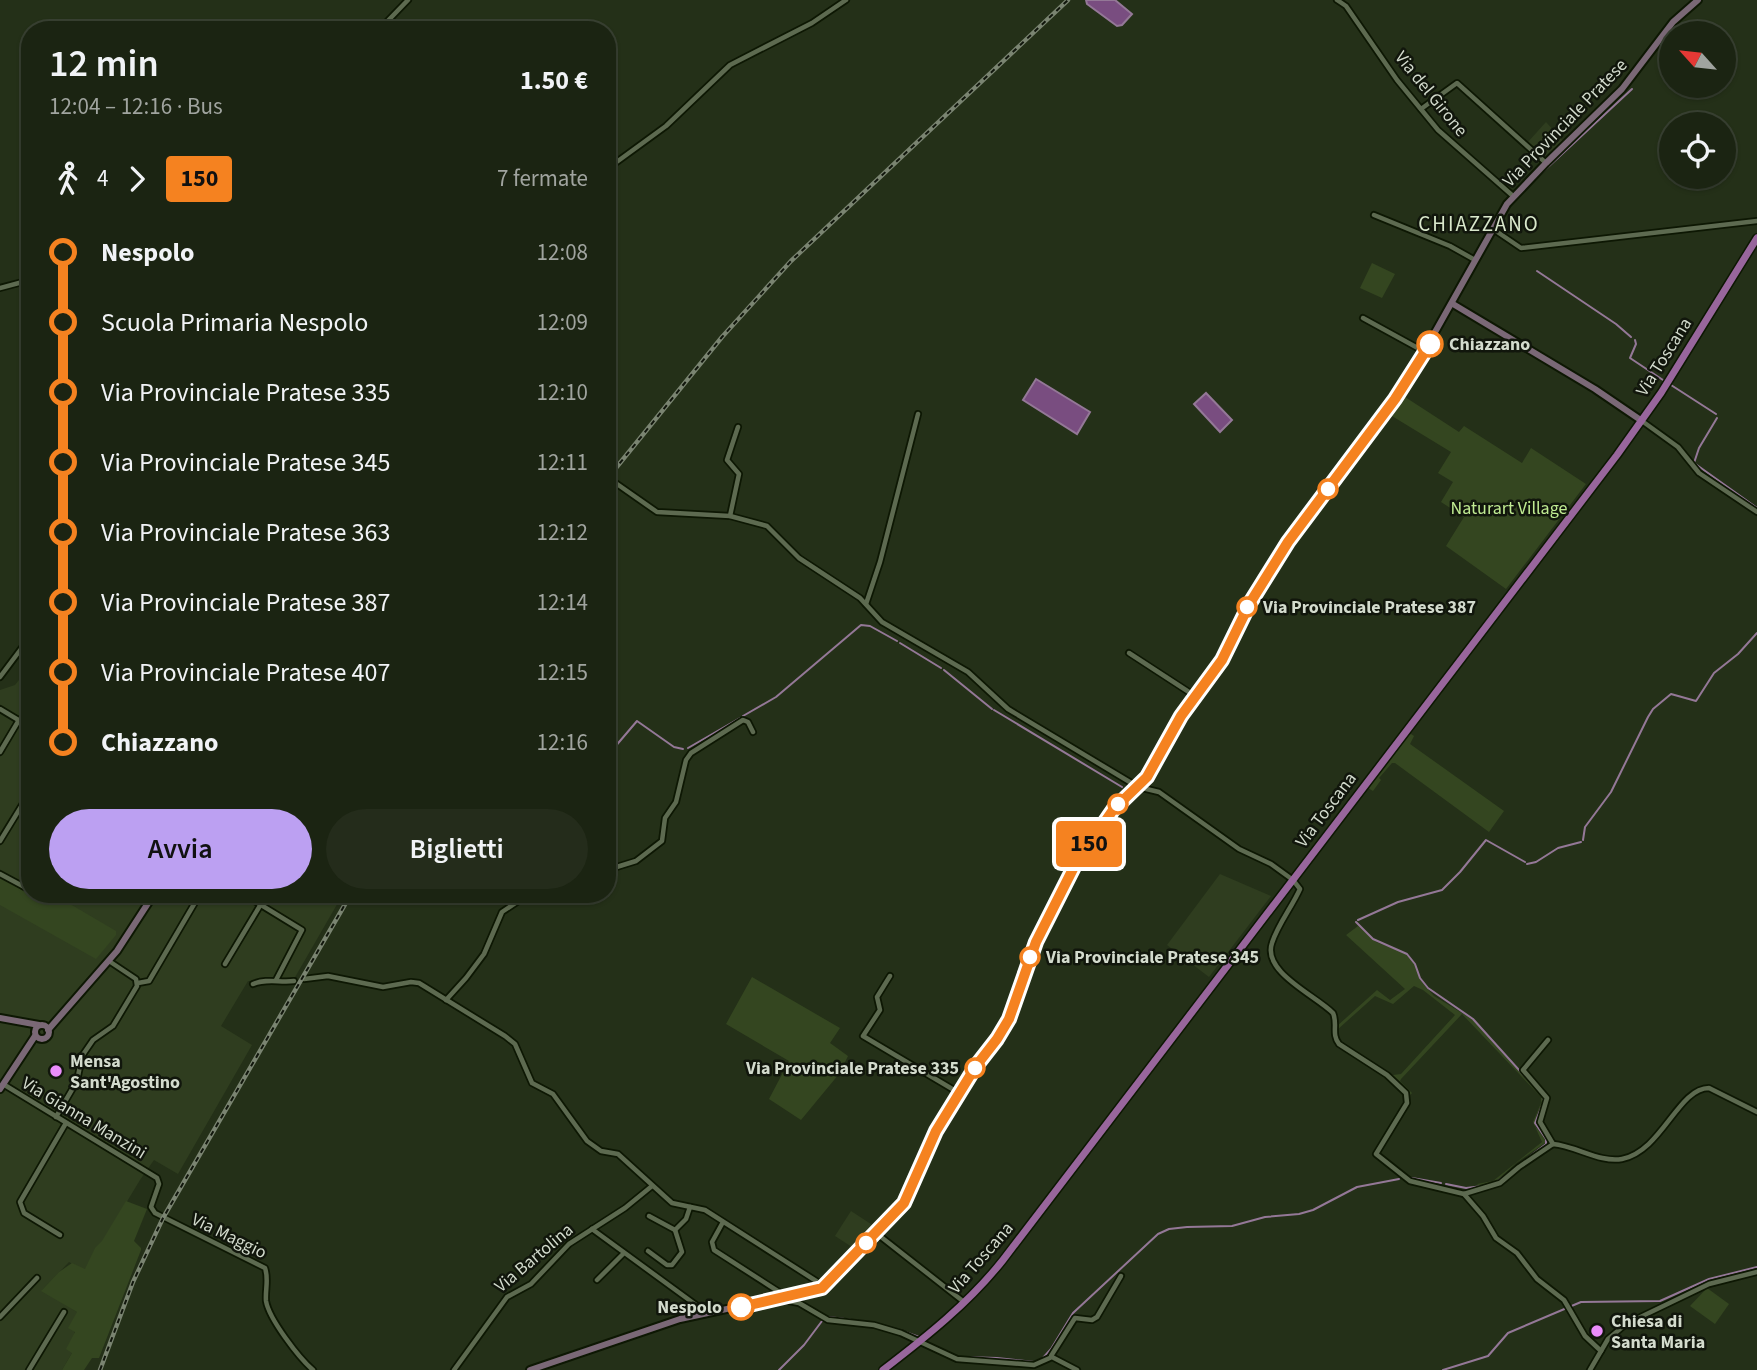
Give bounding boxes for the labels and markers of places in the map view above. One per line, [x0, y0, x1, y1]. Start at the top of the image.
marker: Chiazzano [1417, 331, 1443, 357]
place label: Chiazzano [1449, 332, 1530, 357]
unlabelled marker [1318, 479, 1338, 499]
place label: Via Provinciale Pratese 387 [1262, 595, 1476, 620]
marker: Via Provinciale Pratese 387 [1237, 597, 1257, 617]
unlabelled marker [1108, 794, 1128, 814]
place label: Via Provinciale Pratese 345 [1045, 945, 1259, 970]
marker: Via Provinciale Pratese 345 [1020, 947, 1040, 967]
place label: Mensa Sant'Agostino [70, 1049, 180, 1095]
place label: Via Provinciale Pratese 335 [745, 1056, 959, 1081]
marker: Via Provinciale Pratese 335 [965, 1058, 985, 1078]
marker: Mensa Sant'Agostino [48, 1063, 64, 1079]
unlabelled marker [856, 1233, 876, 1253]
marker: Nespolo [728, 1294, 754, 1320]
place label: Nespolo [657, 1295, 722, 1320]
place label: Chiesa di Santa Maria [1611, 1309, 1705, 1355]
marker: Chiesa di Santa Maria [1589, 1323, 1605, 1339]

